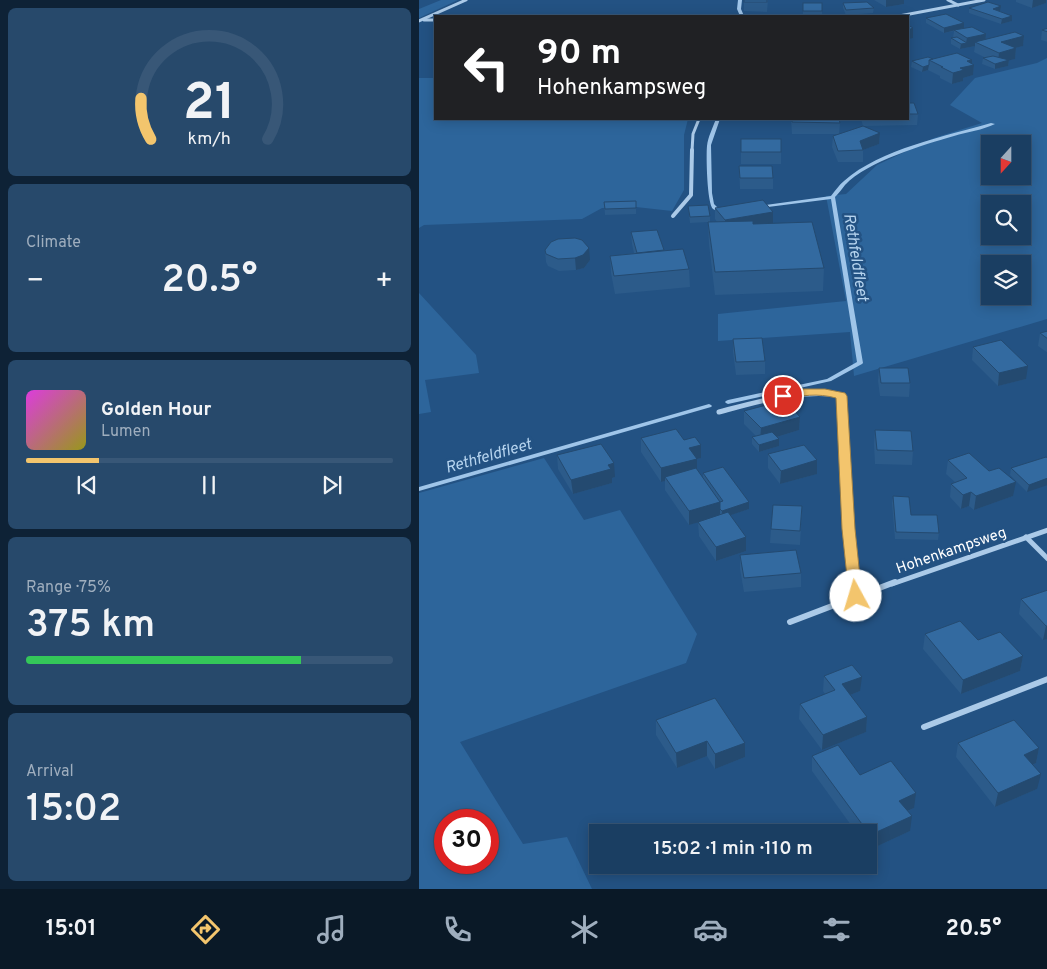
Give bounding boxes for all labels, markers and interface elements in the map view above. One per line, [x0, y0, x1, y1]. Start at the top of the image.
text: 90 m [537, 32, 621, 76]
icon: left [454, 35, 519, 100]
text: 21 [183, 72, 236, 138]
text: Hohenkampsweg [537, 75, 706, 102]
text: km/h [188, 128, 231, 151]
north arrow [981, 135, 1031, 185]
map controls [981, 135, 1031, 305]
button: search [981, 195, 1031, 245]
water label: Rethfeldfleet [838, 212, 872, 304]
text: Climate [26, 233, 81, 253]
button: layers [981, 255, 1031, 305]
text: 20.5° [161, 257, 258, 306]
text: − [26, 264, 44, 300]
text: + [375, 264, 393, 300]
pin [762, 375, 804, 417]
icon: arrive [769, 382, 797, 410]
text: Golden Hour [101, 398, 212, 422]
text: Lumen [101, 422, 151, 442]
water label: Rethfeldfleet [443, 435, 535, 479]
icon: previous [73, 471, 101, 499]
icon: pause [195, 471, 223, 499]
icon: next [318, 471, 346, 499]
street label: Hohenkampsweg [894, 524, 1009, 579]
position arrow [829, 569, 881, 621]
text: Range · 75% [26, 578, 111, 598]
text: 375 km [26, 602, 155, 651]
text: Arrival [26, 762, 74, 782]
text: 15:02 [26, 786, 121, 835]
speed limit sign: 30 [434, 809, 499, 874]
text: 15:02 · 1 min · 110 m [653, 837, 813, 861]
icon: directions [188, 912, 223, 947]
icon: music [314, 912, 349, 947]
icon: phone [440, 912, 475, 947]
icon: climate [567, 912, 602, 947]
icon: car [693, 912, 728, 947]
icon: filters [819, 912, 854, 947]
text: 15:01 [46, 916, 97, 943]
text: 20.5° [945, 916, 1001, 943]

